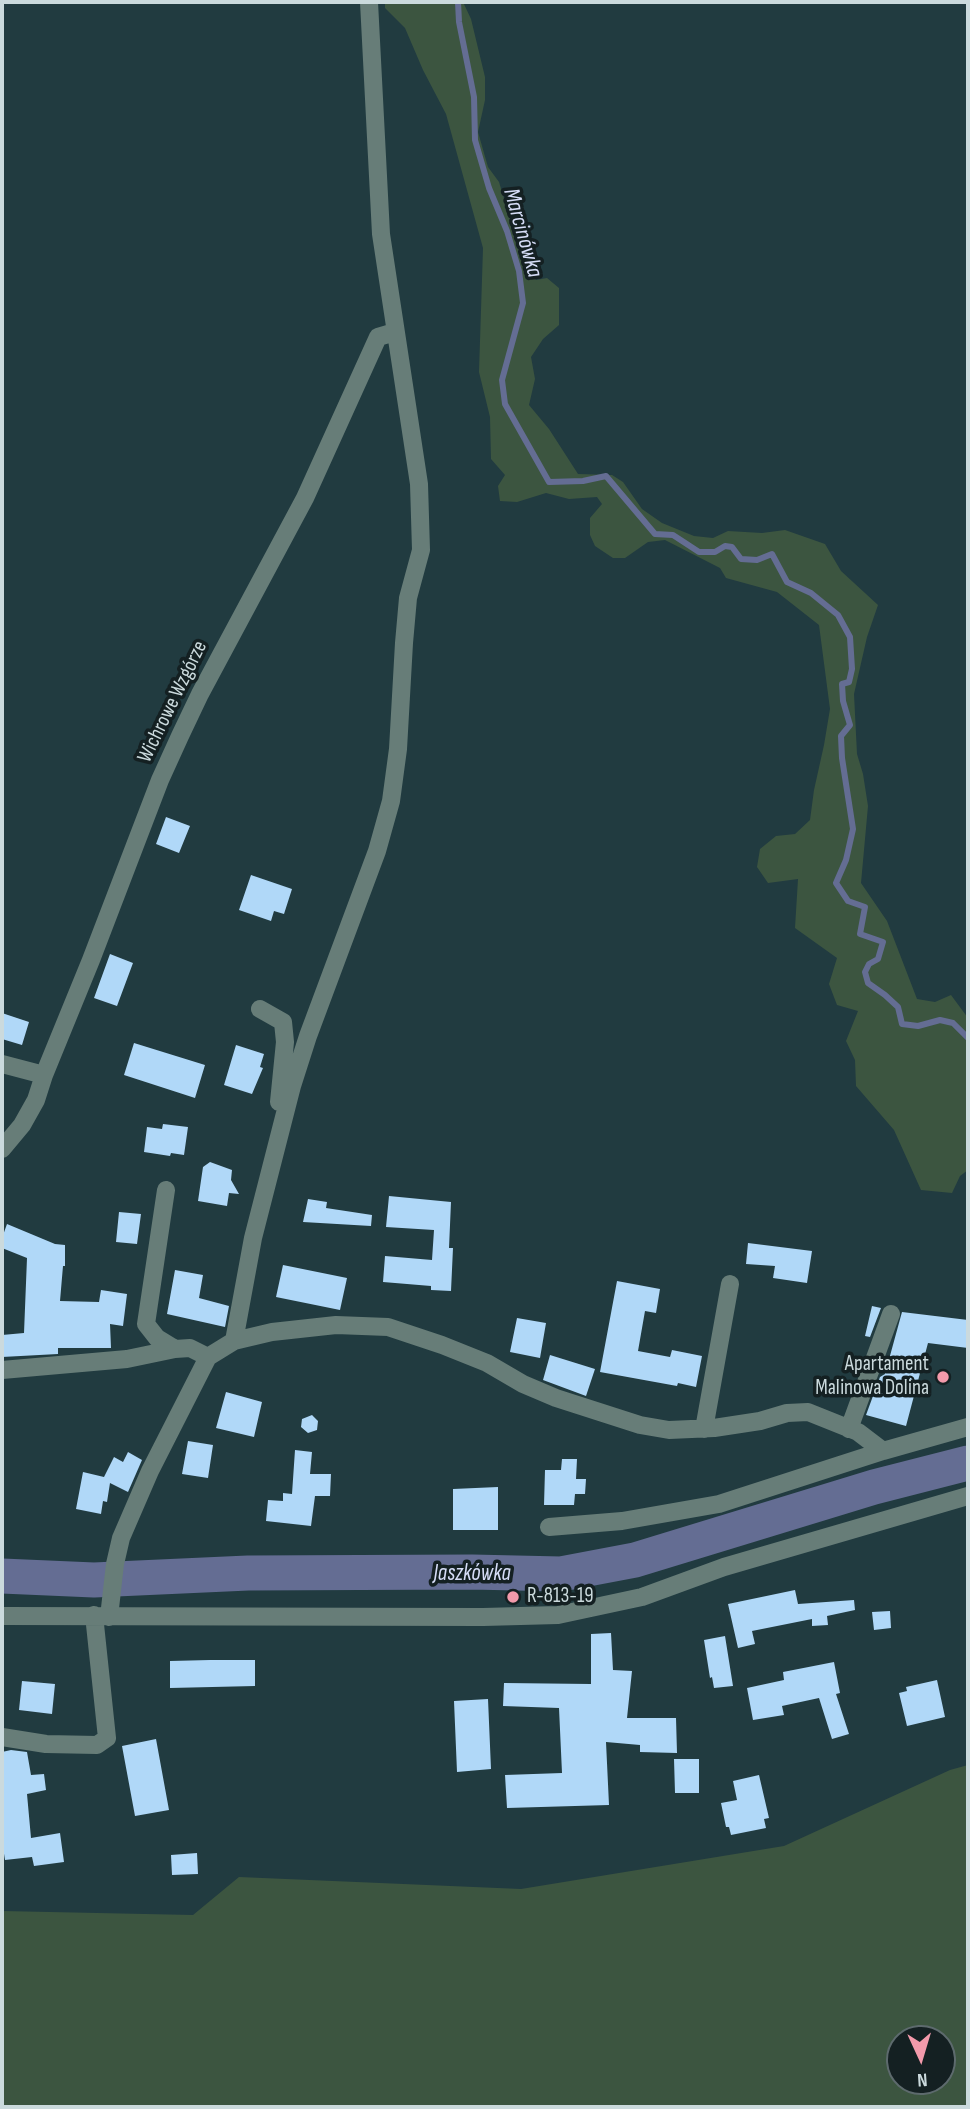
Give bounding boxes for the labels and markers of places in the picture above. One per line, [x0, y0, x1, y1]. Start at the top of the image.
place label: Apartament Malinowa Dolina [815, 1352, 929, 1402]
marker: Apartament Malinowa Dolina [935, 1369, 951, 1385]
place label: R-813-19 [527, 1584, 594, 1610]
marker: R-813-19 [505, 1589, 521, 1605]

